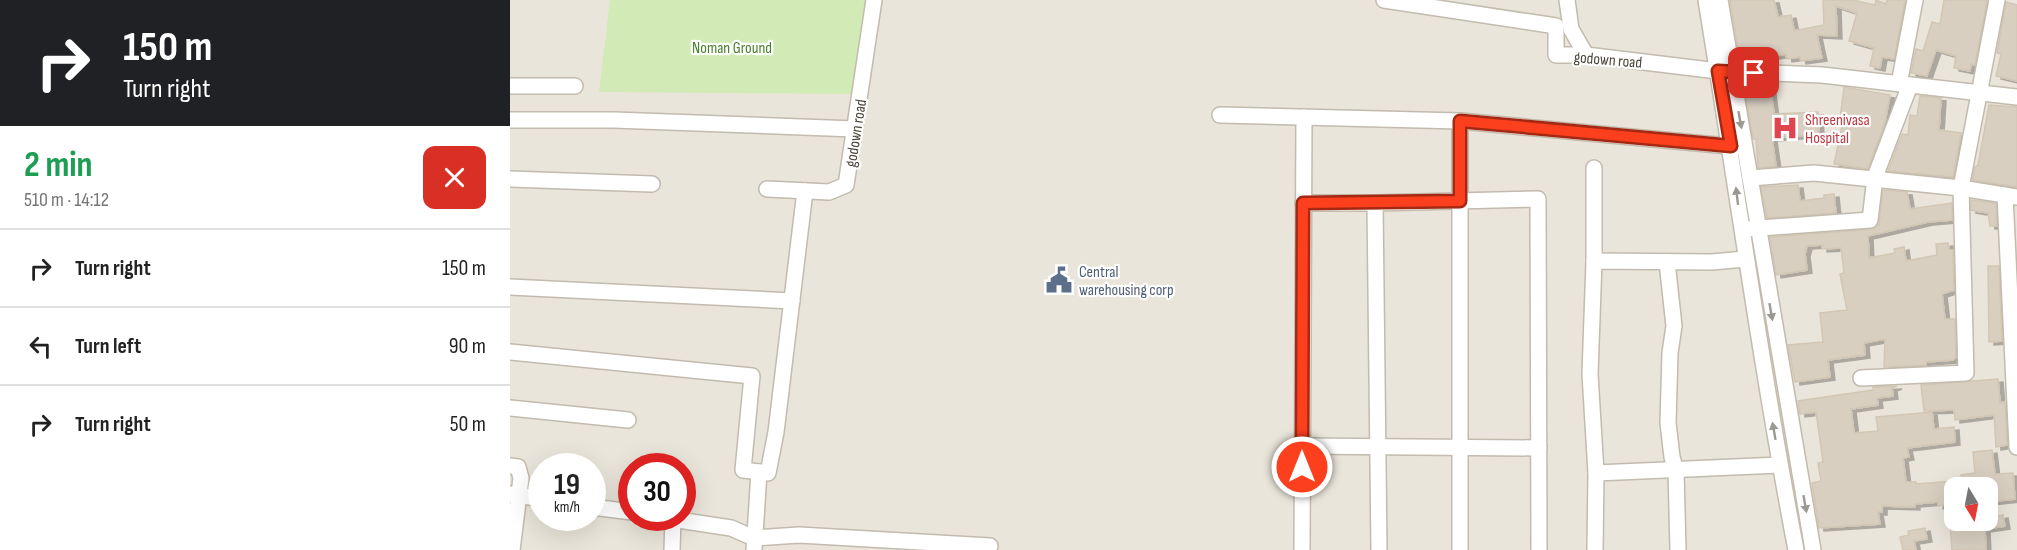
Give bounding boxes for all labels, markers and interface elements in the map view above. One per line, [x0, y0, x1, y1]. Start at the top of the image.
text: 150 m [123, 22, 212, 73]
icon: right [24, 24, 102, 102]
park label: Noman Ground [692, 39, 772, 58]
pin [1728, 47, 1779, 98]
street label: godown road [1573, 48, 1643, 73]
icon: arrive [1737, 56, 1770, 89]
text: Turn right [123, 73, 210, 105]
street label: godown road [842, 98, 871, 168]
one-way arrow [1736, 110, 1745, 129]
place label: Shreenivasa Hospital [1805, 111, 1870, 148]
hospital icon: Shreenivasa Hospital [1770, 113, 1800, 143]
text: 2 min [24, 144, 93, 187]
button: close [423, 146, 486, 209]
one-way arrow [1732, 187, 1742, 206]
text: 510 m · 14:12 [24, 188, 109, 212]
icon: right [24, 252, 57, 285]
text: Turn right [75, 255, 151, 282]
text: 150 m [442, 255, 486, 282]
place label: Central warehousing corp [1079, 263, 1174, 300]
public building icon: Central warehousing corp [1044, 265, 1074, 295]
one-way arrow [1767, 303, 1776, 322]
icon: left [24, 330, 57, 363]
text: Turn left [75, 333, 141, 360]
text: 90 m [449, 333, 486, 360]
icon: right [24, 408, 57, 441]
text: Turn right [75, 411, 151, 438]
text: 50 m [450, 411, 486, 438]
one-way arrow [1769, 421, 1778, 440]
position arrow [1270, 435, 1334, 499]
speed limit sign: 30 [618, 453, 696, 531]
text: 19 [554, 467, 580, 503]
north arrow [1944, 477, 1998, 531]
map controls [1944, 477, 1998, 531]
one-way arrow [1801, 495, 1810, 514]
text: km/h [554, 498, 580, 517]

